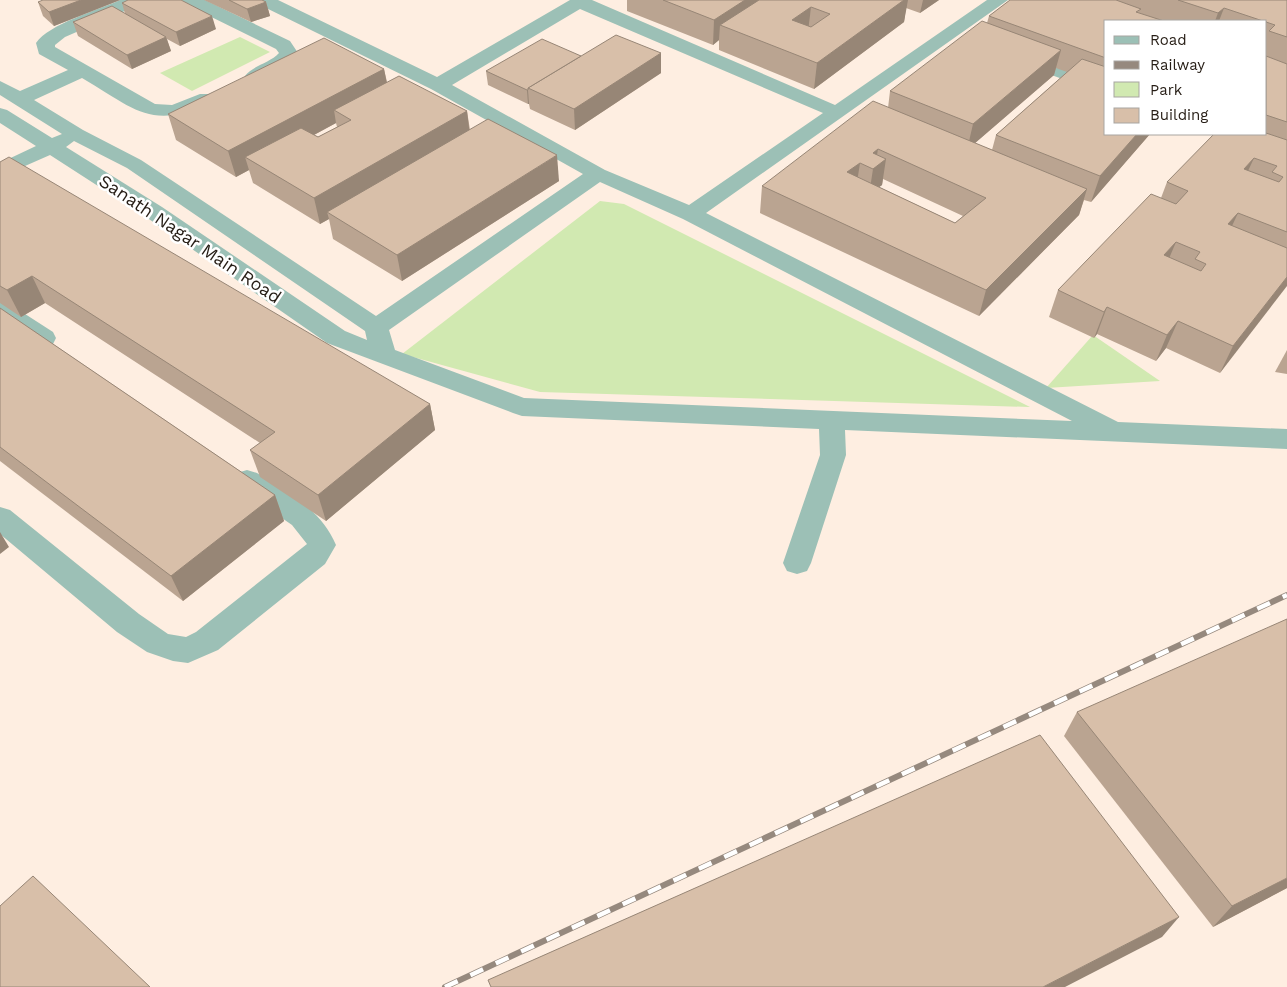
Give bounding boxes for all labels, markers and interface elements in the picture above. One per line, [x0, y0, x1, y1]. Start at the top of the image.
legend [1104, 20, 1267, 135]
text: Road [1150, 31, 1187, 49]
text: Railway [1150, 56, 1205, 74]
text: Park [1150, 81, 1183, 99]
text: Building [1150, 106, 1208, 124]
street label: Sanath Nagar Main Road [95, 170, 285, 307]

